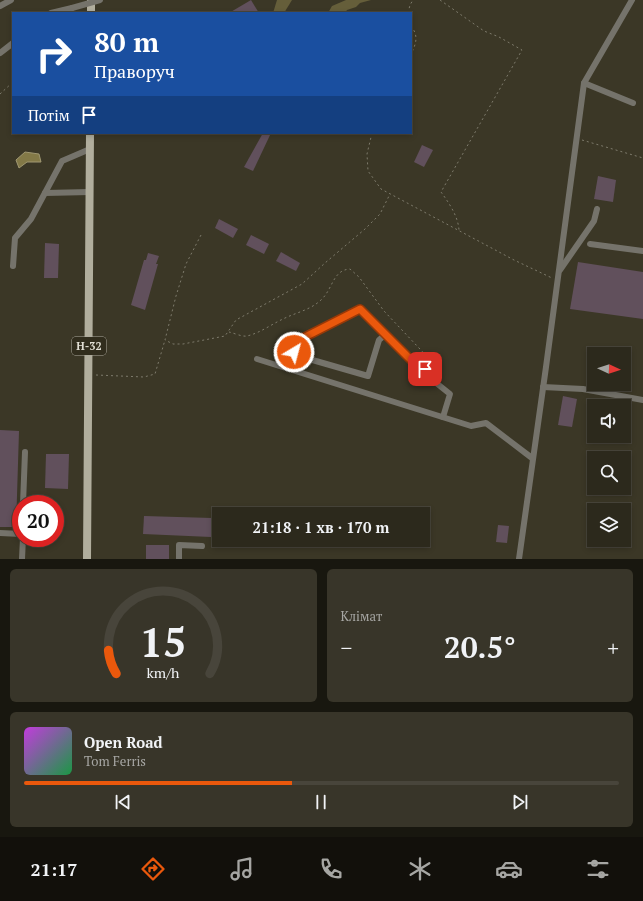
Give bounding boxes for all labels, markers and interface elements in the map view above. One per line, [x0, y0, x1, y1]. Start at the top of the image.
text: 80 m [94, 23, 159, 60]
icon: right [28, 28, 80, 80]
text: Праворуч [94, 59, 175, 83]
icon: arrive [78, 104, 100, 126]
text: Потім [28, 105, 70, 125]
position arrow [273, 331, 315, 373]
road number: Н-32 [72, 337, 106, 355]
north arrow [587, 347, 631, 391]
map controls [587, 347, 631, 547]
pin [408, 352, 442, 386]
icon: arrive [414, 358, 436, 380]
button: sound [587, 399, 631, 443]
button: search [587, 451, 631, 495]
speed limit sign: 20 [12, 495, 64, 547]
button: layers [587, 503, 631, 547]
text: 21:18 · 1 хв · 170 m [253, 517, 389, 537]
text: Клімат [341, 607, 382, 625]
text: 15 [140, 613, 187, 668]
text: 20.5° [444, 627, 516, 667]
text: − [341, 633, 352, 662]
text: + [607, 633, 619, 662]
text: km/h [147, 662, 180, 681]
text: Open Road [84, 732, 163, 752]
text: Tom Ferris [84, 752, 146, 770]
icon: previous [112, 791, 134, 813]
icon: pause [310, 791, 332, 813]
icon: next [509, 791, 531, 813]
icon: directions [139, 855, 167, 883]
icon: music [228, 855, 256, 883]
icon: phone [317, 855, 345, 883]
icon: climate [406, 855, 434, 883]
icon: car [495, 855, 523, 883]
icon: filters [584, 855, 612, 883]
text: 21:17 [31, 857, 77, 881]

